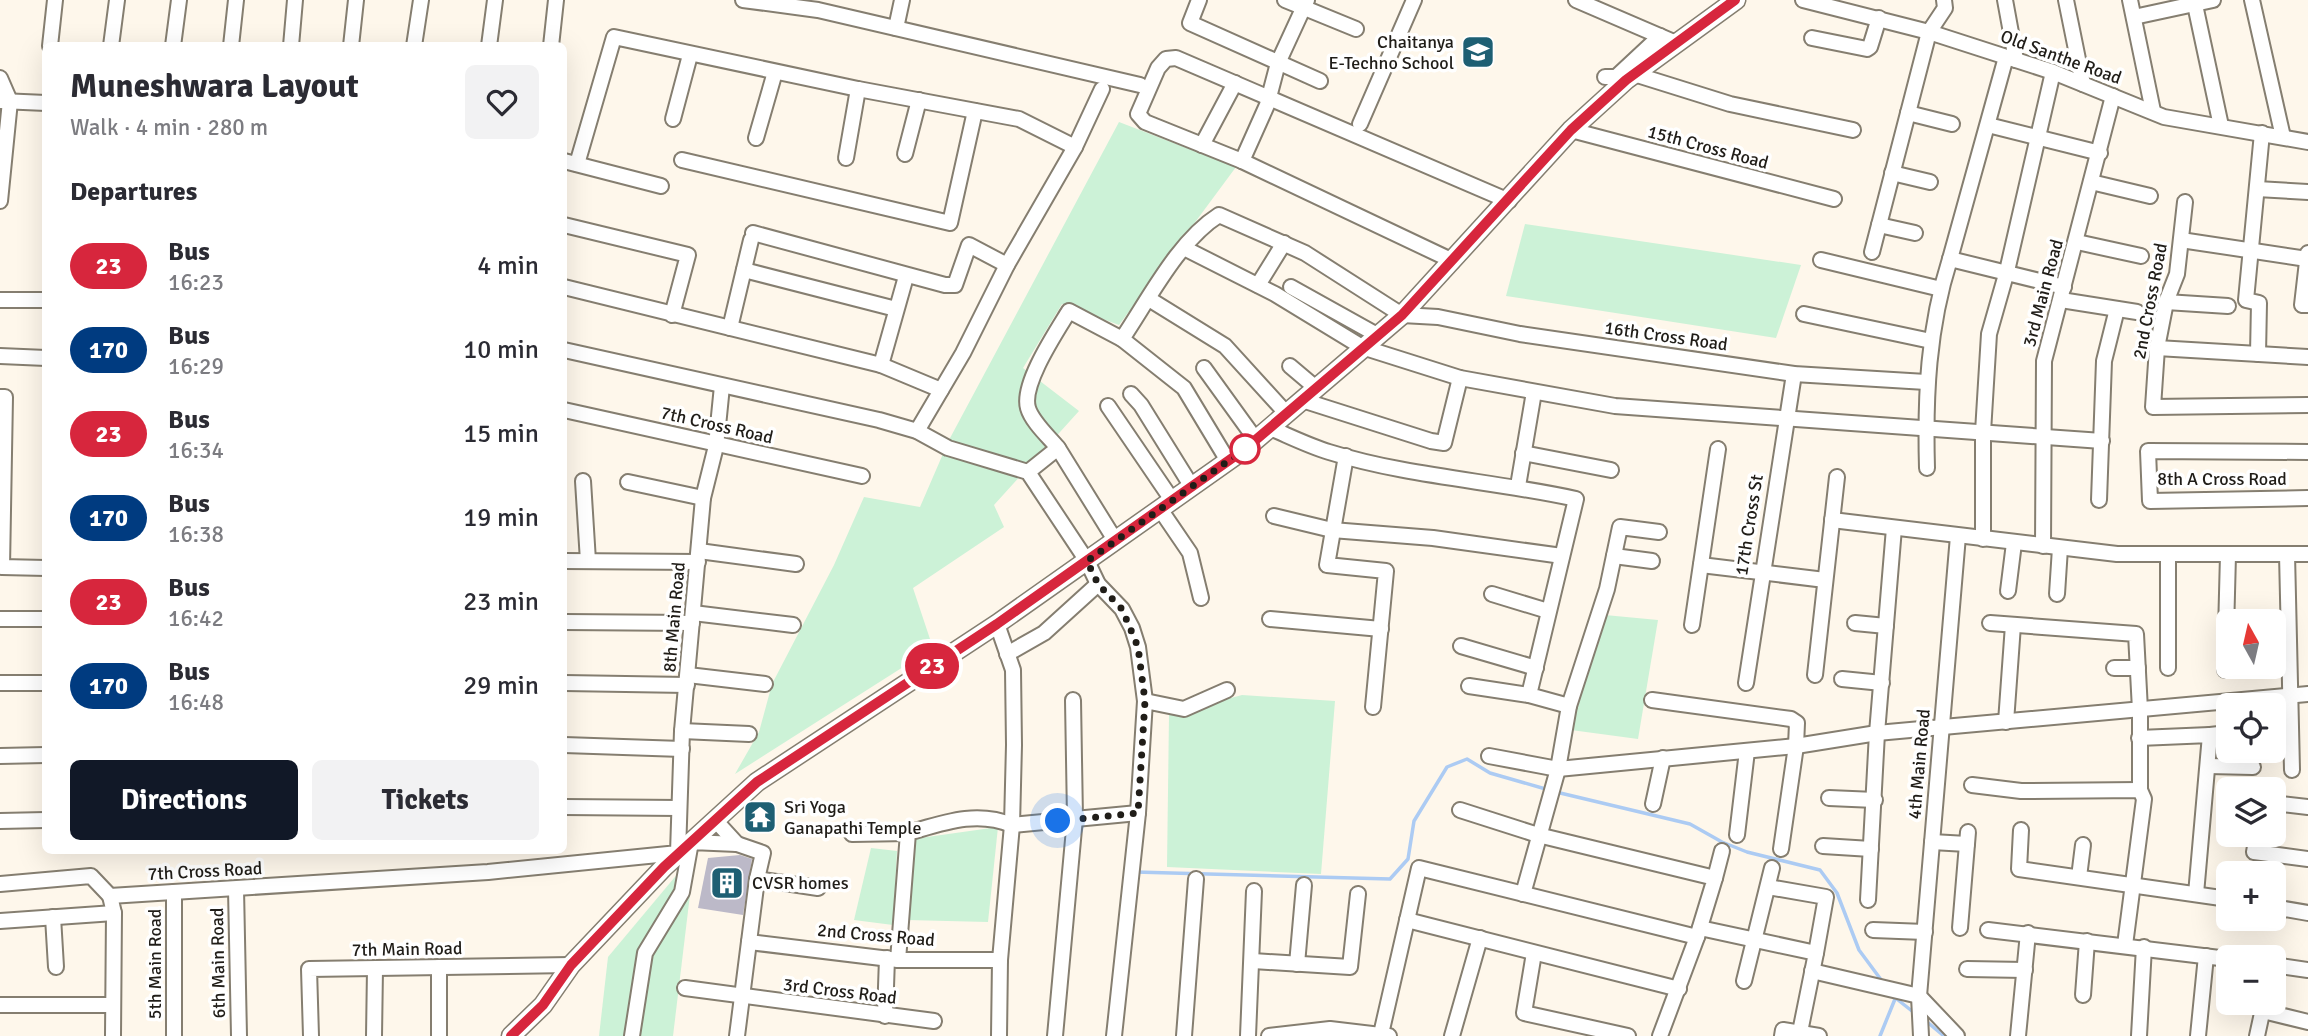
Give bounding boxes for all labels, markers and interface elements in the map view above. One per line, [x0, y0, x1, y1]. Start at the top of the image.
street label: Old Santhe Road [1998, 25, 2124, 89]
place label: Chaitanya E-Techno School [1328, 31, 1454, 74]
school or university icon: Chaitanya E-Techno School [1459, 33, 1497, 71]
button: heart [465, 65, 539, 139]
text: Muneshwara Layout [70, 66, 359, 107]
text: Walk · 4 min · 280 m [70, 113, 268, 142]
street label: 15th Cross Road [1645, 120, 1771, 174]
text: Departures [70, 176, 197, 208]
text: Bus [168, 236, 210, 268]
street label: 3rd Main Road [2018, 237, 2068, 349]
street label: 2nd Cross Road [2128, 241, 2172, 361]
text: 4 min [477, 250, 539, 282]
text: 23 [96, 251, 121, 281]
text: 16:23 [168, 268, 224, 297]
street label: 16th Cross Road [1603, 316, 1729, 356]
text: Bus [168, 320, 210, 352]
text: 10 min [463, 334, 539, 366]
text: 170 [89, 335, 128, 365]
text: 16:29 [168, 352, 224, 381]
street label: 7th Cross Road [659, 401, 775, 449]
text: Bus [168, 404, 210, 436]
text: 15 min [463, 418, 539, 450]
text: 23 [96, 419, 121, 449]
unlabelled marker [1230, 434, 1260, 464]
text: 16:34 [168, 436, 224, 465]
street label: 8th A Cross Road [2157, 468, 2287, 490]
street label: 17th Cross St [1730, 473, 1768, 577]
text: Bus [168, 488, 210, 520]
text: 19 min [463, 502, 539, 534]
text: 170 [89, 503, 128, 533]
text: 16:38 [168, 520, 224, 549]
street label: 8th Main Road [658, 561, 690, 673]
text: Bus [168, 572, 210, 604]
text: 23 min [463, 586, 539, 618]
text: 23 [96, 587, 121, 617]
text: 16:42 [168, 604, 224, 633]
north arrow [2216, 609, 2286, 679]
map controls [2216, 609, 2286, 1015]
line badge: 23 [900, 643, 964, 689]
text: 23 [919, 651, 945, 681]
text: Bus [168, 656, 210, 688]
text: 29 min [463, 670, 539, 702]
text: 170 [89, 671, 128, 701]
text: 16:48 [168, 688, 224, 717]
button: locate [2216, 693, 2286, 763]
street label: 4th Main Road [1903, 708, 1935, 820]
button: Directions [70, 760, 298, 840]
button: Tickets [312, 760, 539, 840]
button: layers [2216, 777, 2286, 847]
place label: Sri Yoga Ganapathi Temple [784, 796, 921, 839]
temple icon: Sri Yoga Ganapathi Temple [741, 798, 779, 836]
your location [1040, 803, 1075, 838]
street label: 7th Cross Road [147, 857, 263, 885]
button: + [2216, 861, 2286, 931]
building icon: CVSR homes [708, 864, 746, 902]
place label: CVSR homes [752, 872, 849, 894]
street label: 6th Main Road [206, 907, 230, 1019]
street label: 5th Main Road [144, 909, 166, 1019]
street label: 2nd Cross Road [816, 919, 936, 951]
street label: 7th Main Road [351, 937, 463, 961]
button: − [2216, 945, 2286, 1015]
street label: 3rd Cross Road [782, 973, 898, 1009]

